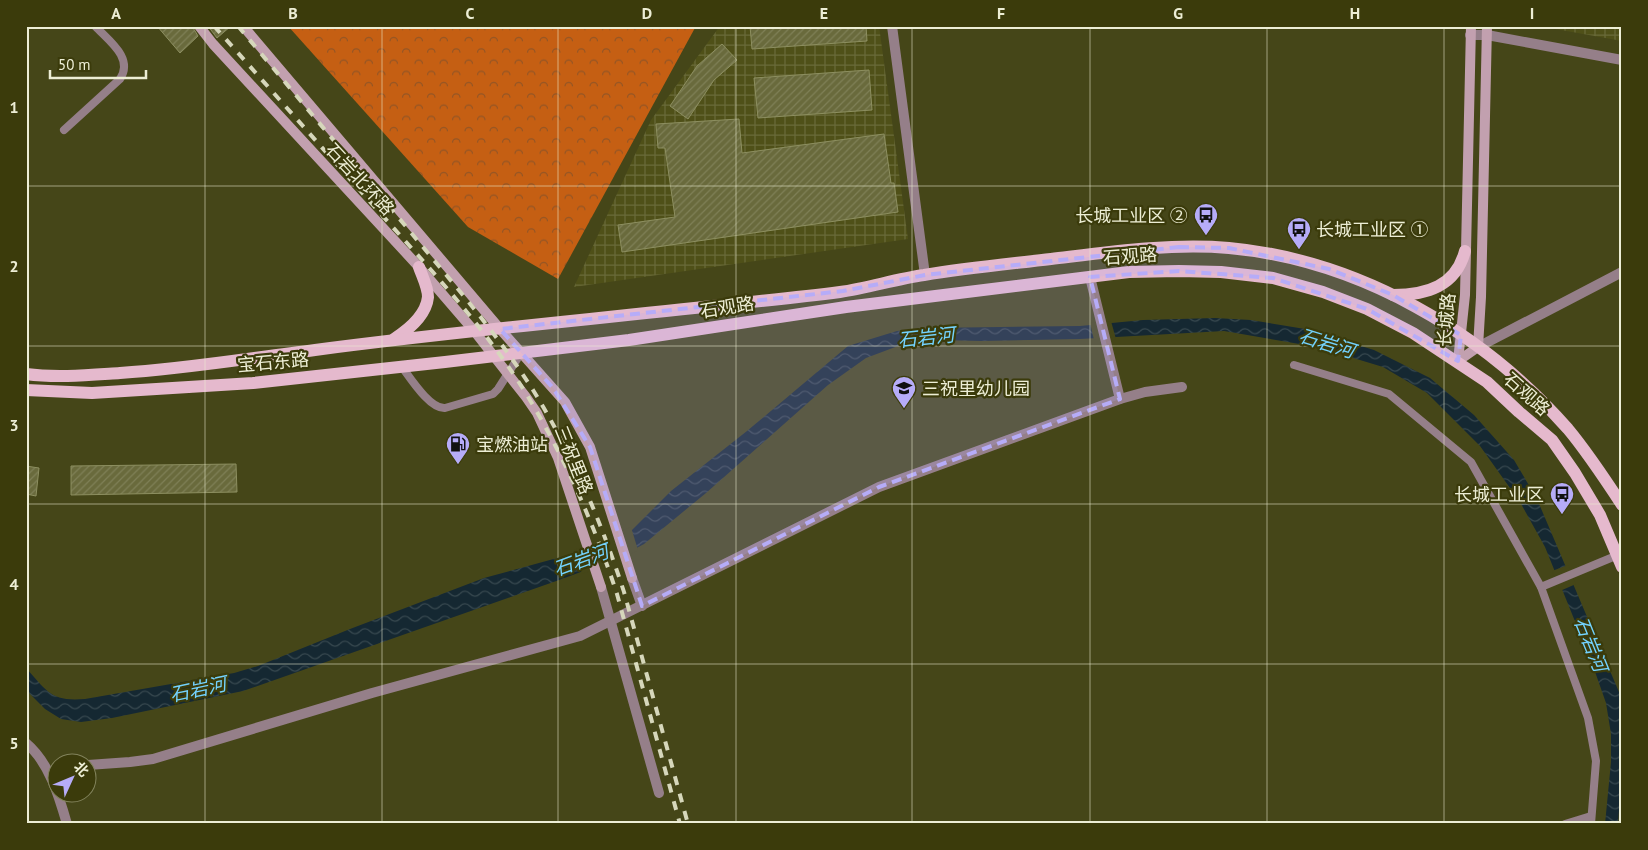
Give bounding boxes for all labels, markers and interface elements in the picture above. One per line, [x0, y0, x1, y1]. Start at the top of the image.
text: A [111, 3, 121, 23]
text: B [288, 3, 298, 23]
text: C [466, 3, 475, 23]
text: D [642, 3, 652, 23]
text: E [820, 3, 828, 23]
text: F [997, 3, 1005, 23]
text: G [1173, 3, 1183, 23]
text: H [1350, 3, 1360, 23]
text: I [1530, 3, 1534, 23]
scale bar [50, 48, 146, 80]
text: 50 m [58, 55, 91, 74]
text: 1 [9, 97, 19, 117]
street label: 石岩北环路 [321, 138, 399, 220]
bus stop icon: 长城工业区 ② [1193, 202, 1219, 236]
place label: 长城工业区 ② [1075, 204, 1188, 227]
bus stop icon: 长城工业区 ① [1286, 216, 1312, 250]
place label: 长城工业区 ① [1316, 218, 1429, 241]
street label: 石观路 [1102, 243, 1158, 269]
text: 2 [9, 256, 19, 276]
street label: 石观路 [699, 291, 755, 323]
street label: 长城路 [1432, 292, 1460, 348]
water label: 石岩河 [896, 322, 960, 352]
water label: 石岩河 [1296, 323, 1362, 364]
street label: 宝石东路 [236, 347, 310, 377]
street label: 石观路 [1499, 367, 1555, 421]
school or university icon: 三祝里幼儿园 [891, 375, 917, 409]
place label: 三祝里幼儿园 [922, 377, 1030, 400]
text: 3 [9, 415, 19, 435]
street label: 三祝里路 [550, 422, 598, 498]
fuel station icon: 宝燃油站 [445, 431, 471, 465]
place label: 宝燃油站 [476, 433, 548, 456]
bus stop icon: 长城工业区 [1549, 481, 1575, 515]
place label: 长城工业区 [1454, 483, 1544, 506]
water label: 石岩河 [550, 538, 616, 581]
text: 4 [9, 574, 19, 594]
water label: 石岩河 [1569, 613, 1614, 679]
water label: 石岩河 [168, 671, 232, 707]
text: 5 [9, 733, 19, 753]
north arrow [48, 752, 98, 802]
text: 北 [70, 758, 93, 780]

